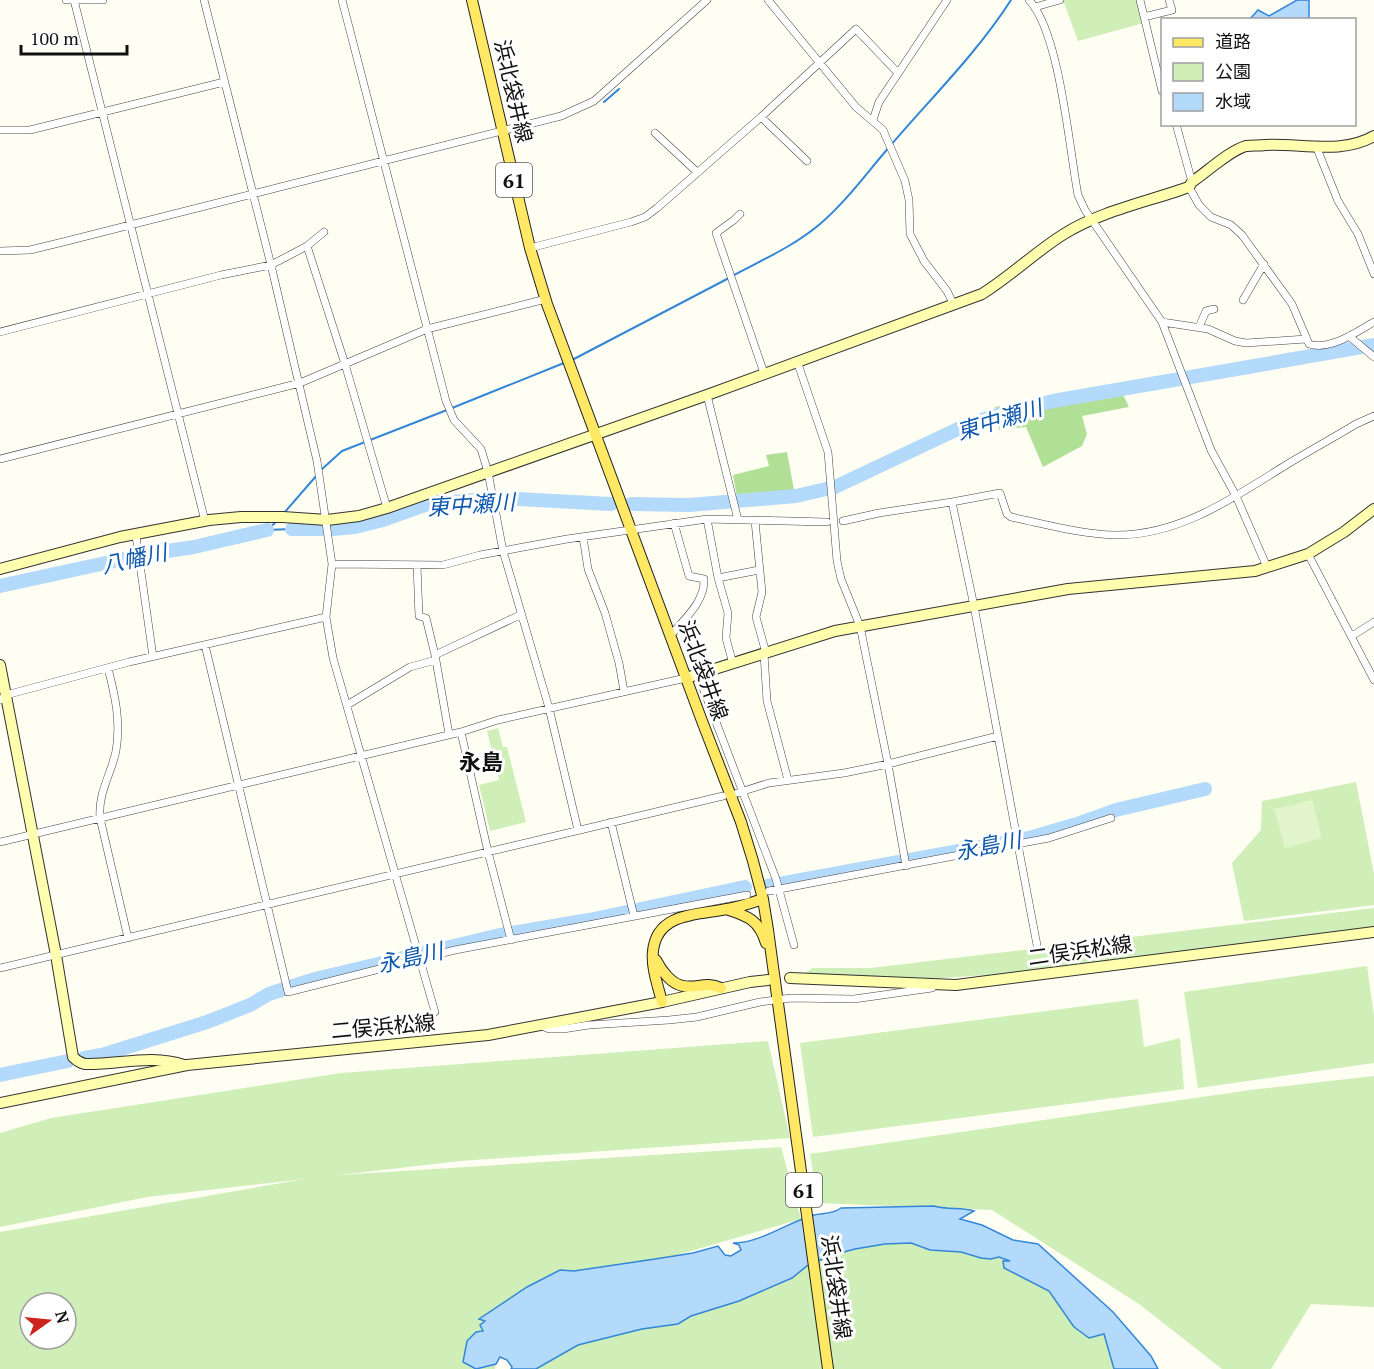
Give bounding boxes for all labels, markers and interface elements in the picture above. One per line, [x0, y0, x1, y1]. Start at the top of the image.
scale bar [21, 18, 128, 56]
legend [1161, 18, 1356, 126]
text: 100 m [30, 26, 79, 50]
text: 道路 [1215, 29, 1251, 53]
street label: 浜北袋井線 [489, 37, 539, 145]
text: 公園 [1215, 59, 1251, 83]
text: 水域 [1215, 89, 1251, 113]
road number: 61 [496, 163, 532, 197]
water label: 東中瀬川 [953, 392, 1047, 446]
water label: 東中瀬川 [426, 486, 518, 522]
water label: 八幡川 [99, 537, 171, 579]
street label: 浜北袋井線 [673, 616, 735, 724]
district label: 永島 [459, 747, 503, 776]
water label: 永島川 [953, 824, 1025, 866]
street label: 二俣浜松線 [1026, 929, 1134, 971]
water label: 永島川 [375, 935, 447, 979]
street label: 二俣浜松線 [329, 1007, 437, 1045]
road number: 61 [786, 1173, 822, 1207]
street label: 浜北袋井線 [816, 1233, 858, 1341]
north arrow [18, 1291, 78, 1351]
text: N [50, 1308, 75, 1326]

